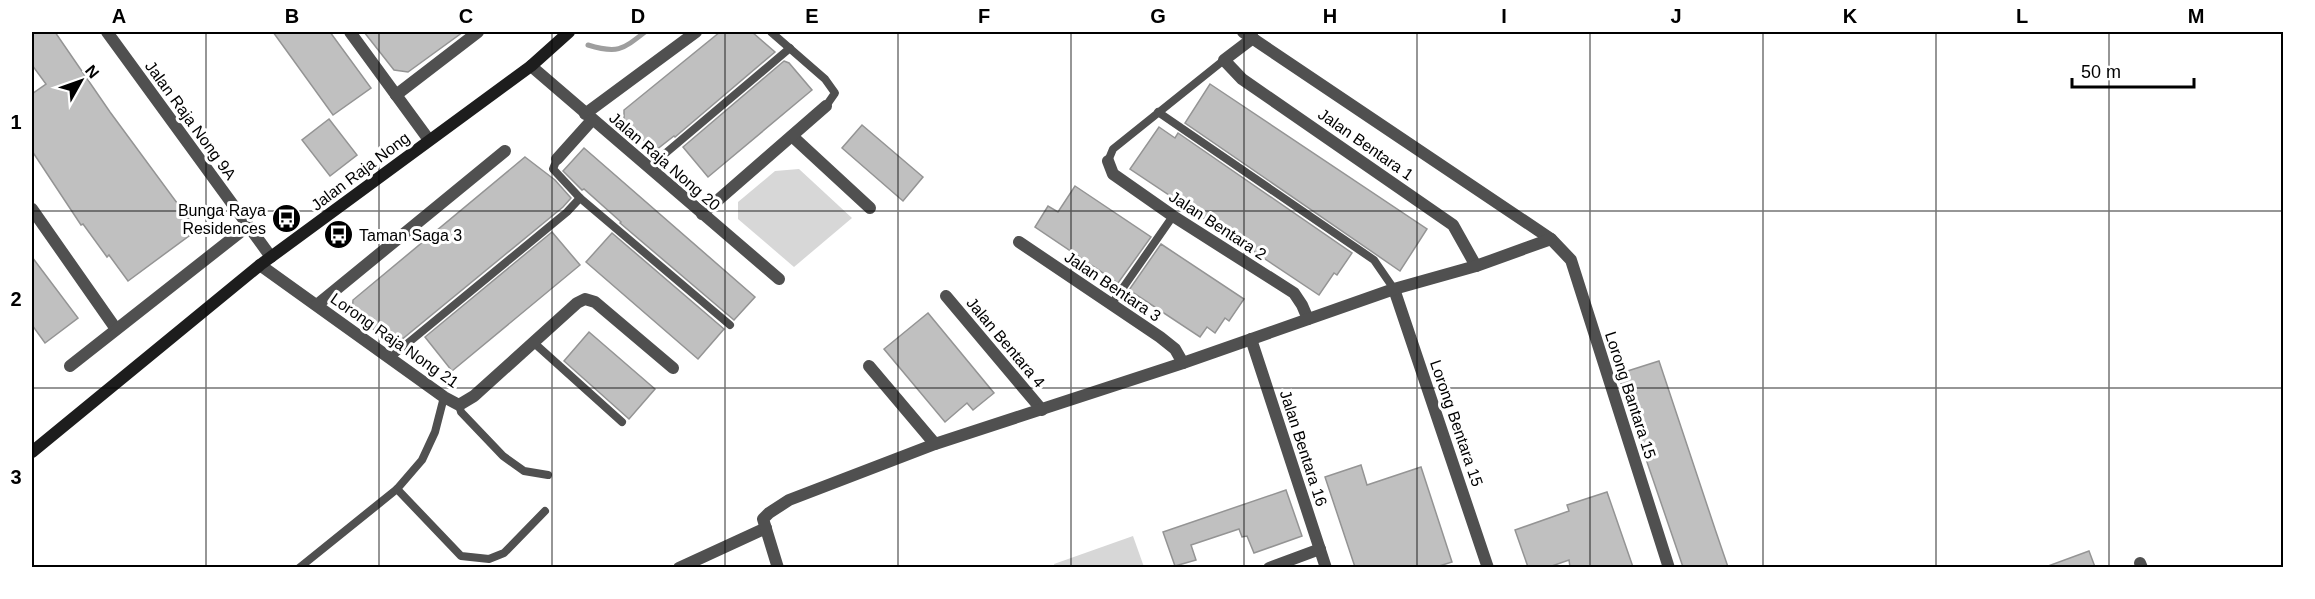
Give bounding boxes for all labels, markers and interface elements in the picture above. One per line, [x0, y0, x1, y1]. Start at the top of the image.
text: A [112, 5, 126, 27]
text: B [285, 5, 299, 27]
text: C [459, 5, 473, 27]
text: D [631, 5, 645, 27]
text: E [805, 5, 819, 27]
text: F [978, 5, 990, 27]
text: G [1150, 5, 1166, 27]
text: H [1323, 5, 1337, 27]
text: I [1501, 5, 1507, 27]
text: J [1670, 5, 1682, 27]
text: K [1843, 5, 1858, 27]
text: L [2016, 5, 2028, 27]
text: M [2188, 5, 2204, 27]
north arrow [51, 51, 111, 111]
scale bar [2072, 51, 2194, 89]
street label: Jalan Raja Nong 9A [142, 58, 239, 183]
text: N [82, 62, 102, 82]
text: 50 m [2081, 62, 2121, 82]
street label: Jalan Bentara 1 [1315, 105, 1417, 184]
street label: Jalan Raja Nong 20 [606, 109, 723, 214]
text: 1 [10, 111, 22, 133]
street label: Jalan Raja Nong [308, 129, 413, 214]
street label: Jalan Bentara 2 [1166, 188, 1269, 263]
place label: Bunga Raya Residences [178, 202, 266, 237]
bus stop icon: Bunga Raya Residences [271, 203, 303, 235]
bus stop icon: Taman Saga 3 [322, 219, 354, 251]
place label: Taman Saga 3 [359, 227, 462, 244]
street label: Jalan Bentara 3 [1062, 248, 1164, 325]
text: 2 [10, 288, 22, 310]
street label: Lorong Raja Nong 21 [328, 290, 462, 391]
street label: Jalan Bentara 4 [963, 294, 1048, 391]
street label: Lorong Bantara 15 [1602, 329, 1659, 461]
street label: Lorong Bentara 15 [1427, 358, 1486, 489]
street label: Jalan Bentara 16 [1277, 388, 1330, 508]
text: 3 [10, 466, 22, 488]

